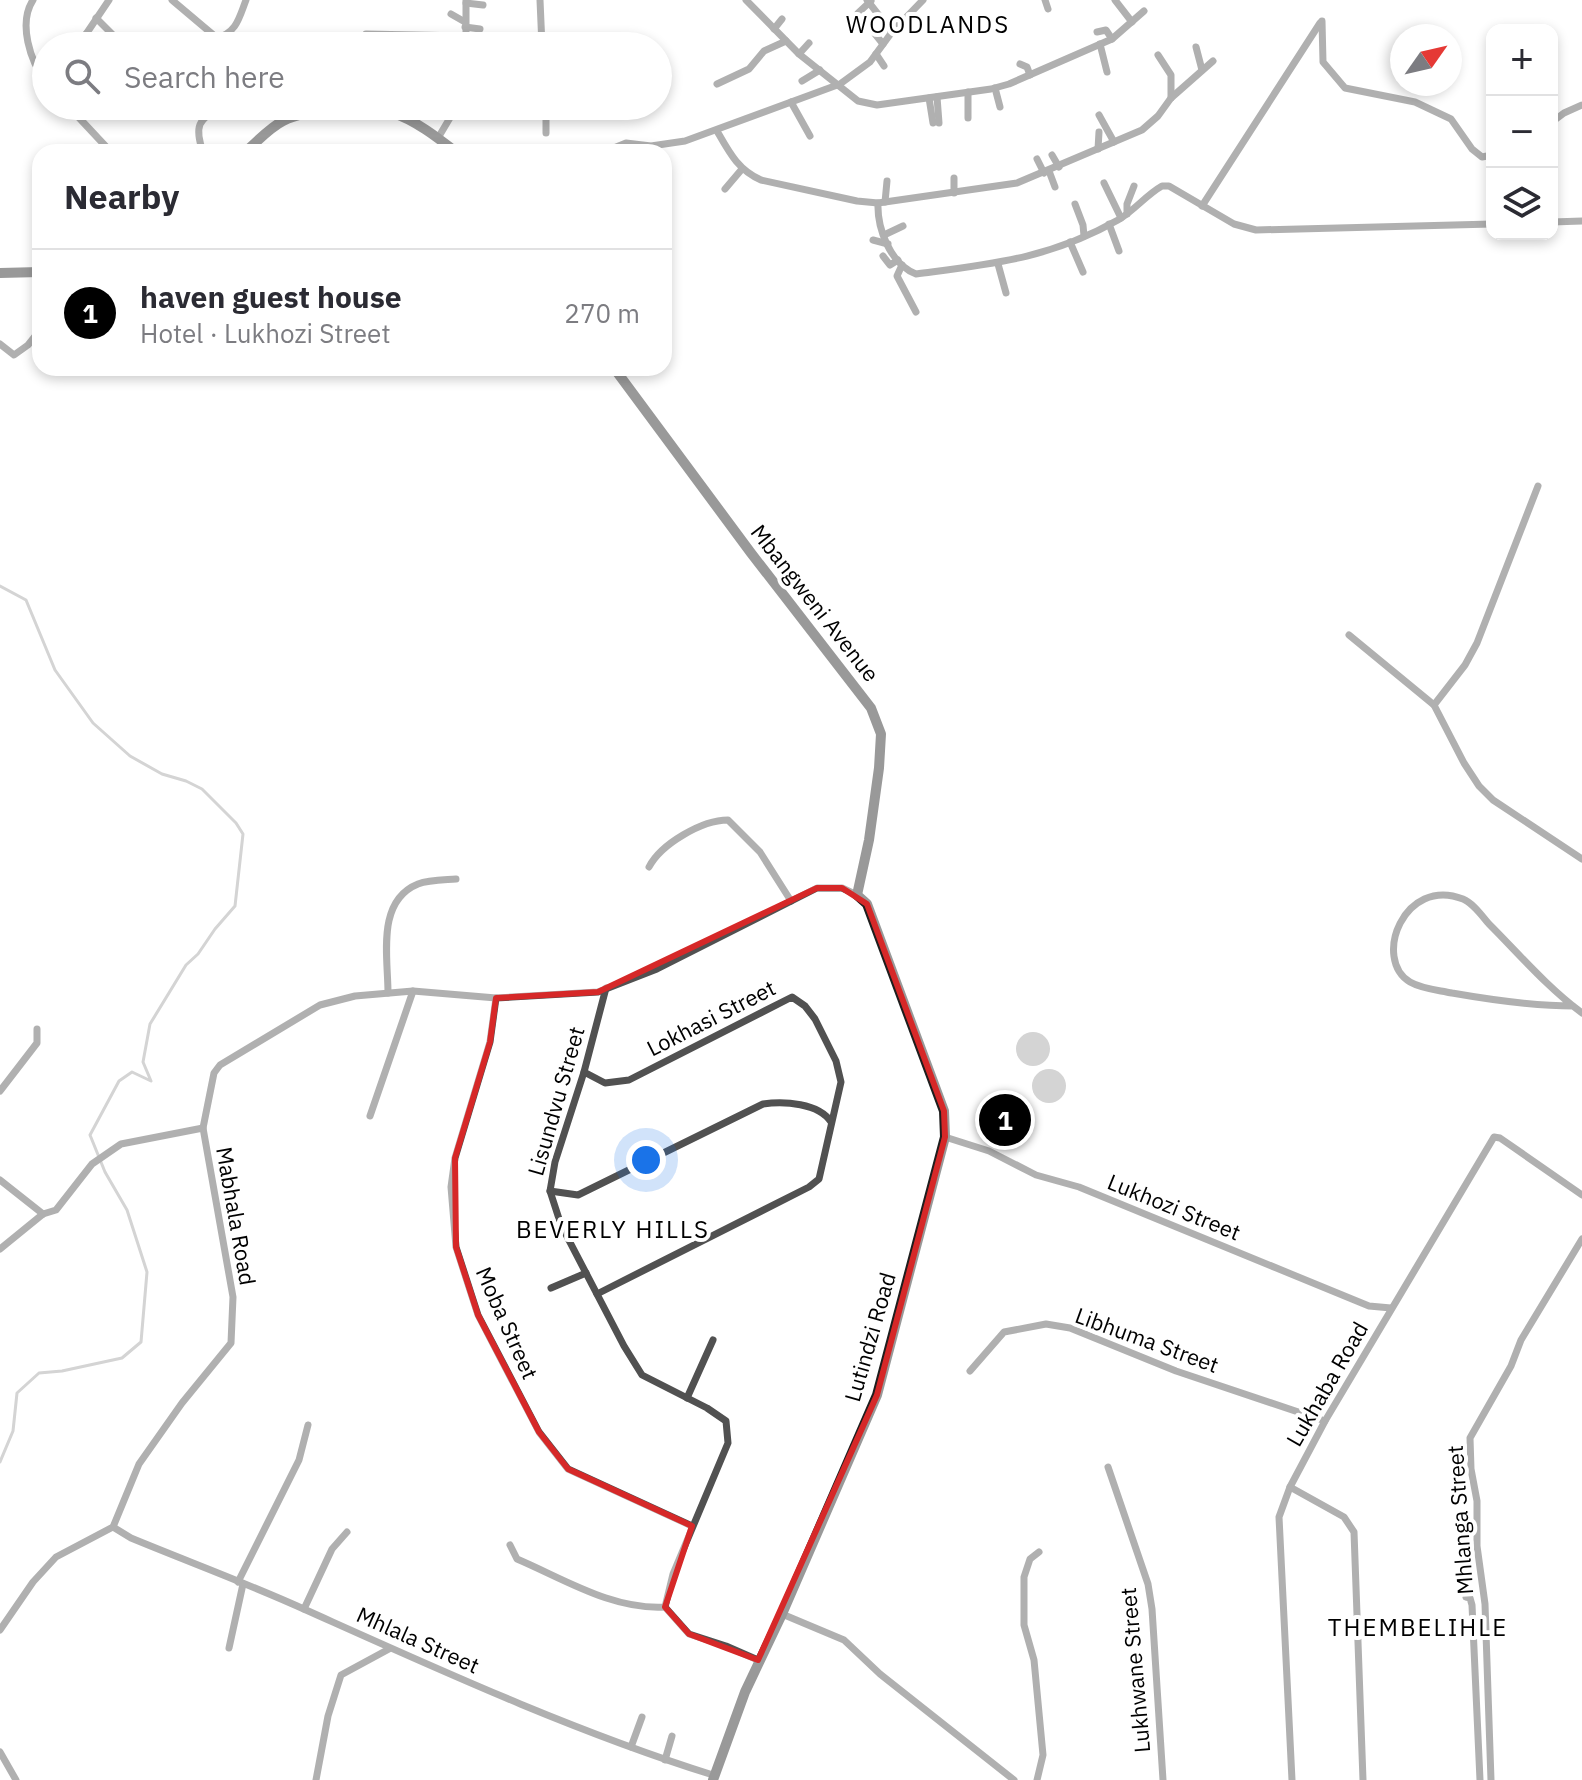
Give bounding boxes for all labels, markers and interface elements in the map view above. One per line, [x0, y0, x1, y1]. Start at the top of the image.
district label: WOODLANDS [846, 8, 1010, 40]
north arrow [1390, 24, 1462, 96]
map controls [1486, 24, 1558, 240]
button: + [1486, 24, 1558, 96]
search box [32, 32, 672, 120]
icon: search [60, 54, 104, 98]
text: Search here [124, 57, 285, 96]
button: − [1486, 96, 1558, 168]
button: layers [1486, 168, 1558, 240]
text: Nearby [64, 174, 179, 218]
text: haven guest house [140, 277, 402, 316]
text: 1 [82, 296, 98, 330]
text: 270 m [564, 296, 640, 330]
text: Hotel · Lukhozi Street [140, 316, 391, 350]
street label: Mbangweni Avenue [745, 518, 886, 687]
street label: Lokhasi Street [641, 973, 780, 1062]
street label: Lisundvu Street [520, 1023, 591, 1179]
pin: 1 [979, 1090, 1031, 1150]
your location [626, 1140, 666, 1180]
street label: Mabhala Road [210, 1144, 263, 1287]
street label: Lukhozi Street [1103, 1167, 1245, 1246]
district label: BEVERLY HILLS [516, 1213, 710, 1245]
street label: Moba Street [470, 1262, 545, 1384]
street label: Lutindzi Road [837, 1269, 902, 1405]
street label: Libhuma Street [1071, 1300, 1223, 1379]
street label: Lukhaba Road [1279, 1316, 1374, 1451]
street label: Mhlanga Street [1440, 1444, 1479, 1596]
street label: Lukhwane Street [1113, 1586, 1156, 1754]
street label: Mhlala Street [352, 1600, 484, 1680]
district label: THEMBELIHLE [1328, 1611, 1508, 1643]

